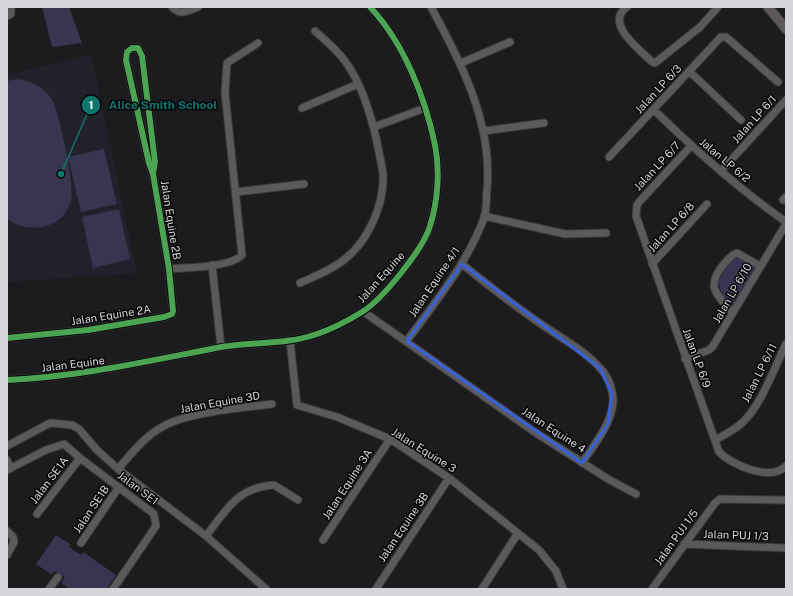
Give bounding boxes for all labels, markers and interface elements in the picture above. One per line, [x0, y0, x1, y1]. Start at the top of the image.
street label: Jalan LP 6/3 [632, 62, 684, 116]
callout: Alice Smith School [81, 93, 226, 117]
street label: Jalan LP 6/1 [729, 93, 779, 145]
text: 1 [88, 98, 94, 112]
text: Alice Smith School [109, 98, 217, 112]
street label: Jalan LP 6/2 [697, 135, 753, 185]
street label: Jalan LP 6/7 [631, 139, 683, 193]
street label: Jalan Equine 2B [159, 179, 183, 261]
street label: Jalan LP 6/8 [646, 200, 696, 254]
street label: Jalan Equine 4/1 [406, 245, 462, 319]
street label: Jalan Equine [355, 249, 407, 305]
street label: Jalan LP 6/10 [710, 261, 754, 325]
street label: Jalan Equine 2A [70, 303, 152, 327]
street label: Jalan LP 6/9 [681, 327, 713, 389]
street label: Jalan LP 6/11 [739, 342, 779, 404]
street label: Jalan Equine [41, 354, 105, 374]
street label: Jalan Equine 3D [179, 389, 261, 415]
street label: Jalan Equine 4 [520, 405, 588, 455]
street label: Jalan Equine 3 [390, 425, 458, 475]
street label: Jalan Equine 3A [320, 447, 374, 521]
street label: Jalan SE1A [28, 454, 71, 506]
street label: Jalan SE1 [115, 469, 161, 507]
street label: Jalan SE1B [71, 483, 111, 535]
street label: Jalan Equine 3B [375, 490, 431, 564]
street label: Jalan PUJ 1/5 [652, 507, 700, 567]
street label: Jalan PUJ 1/3 [703, 528, 769, 542]

